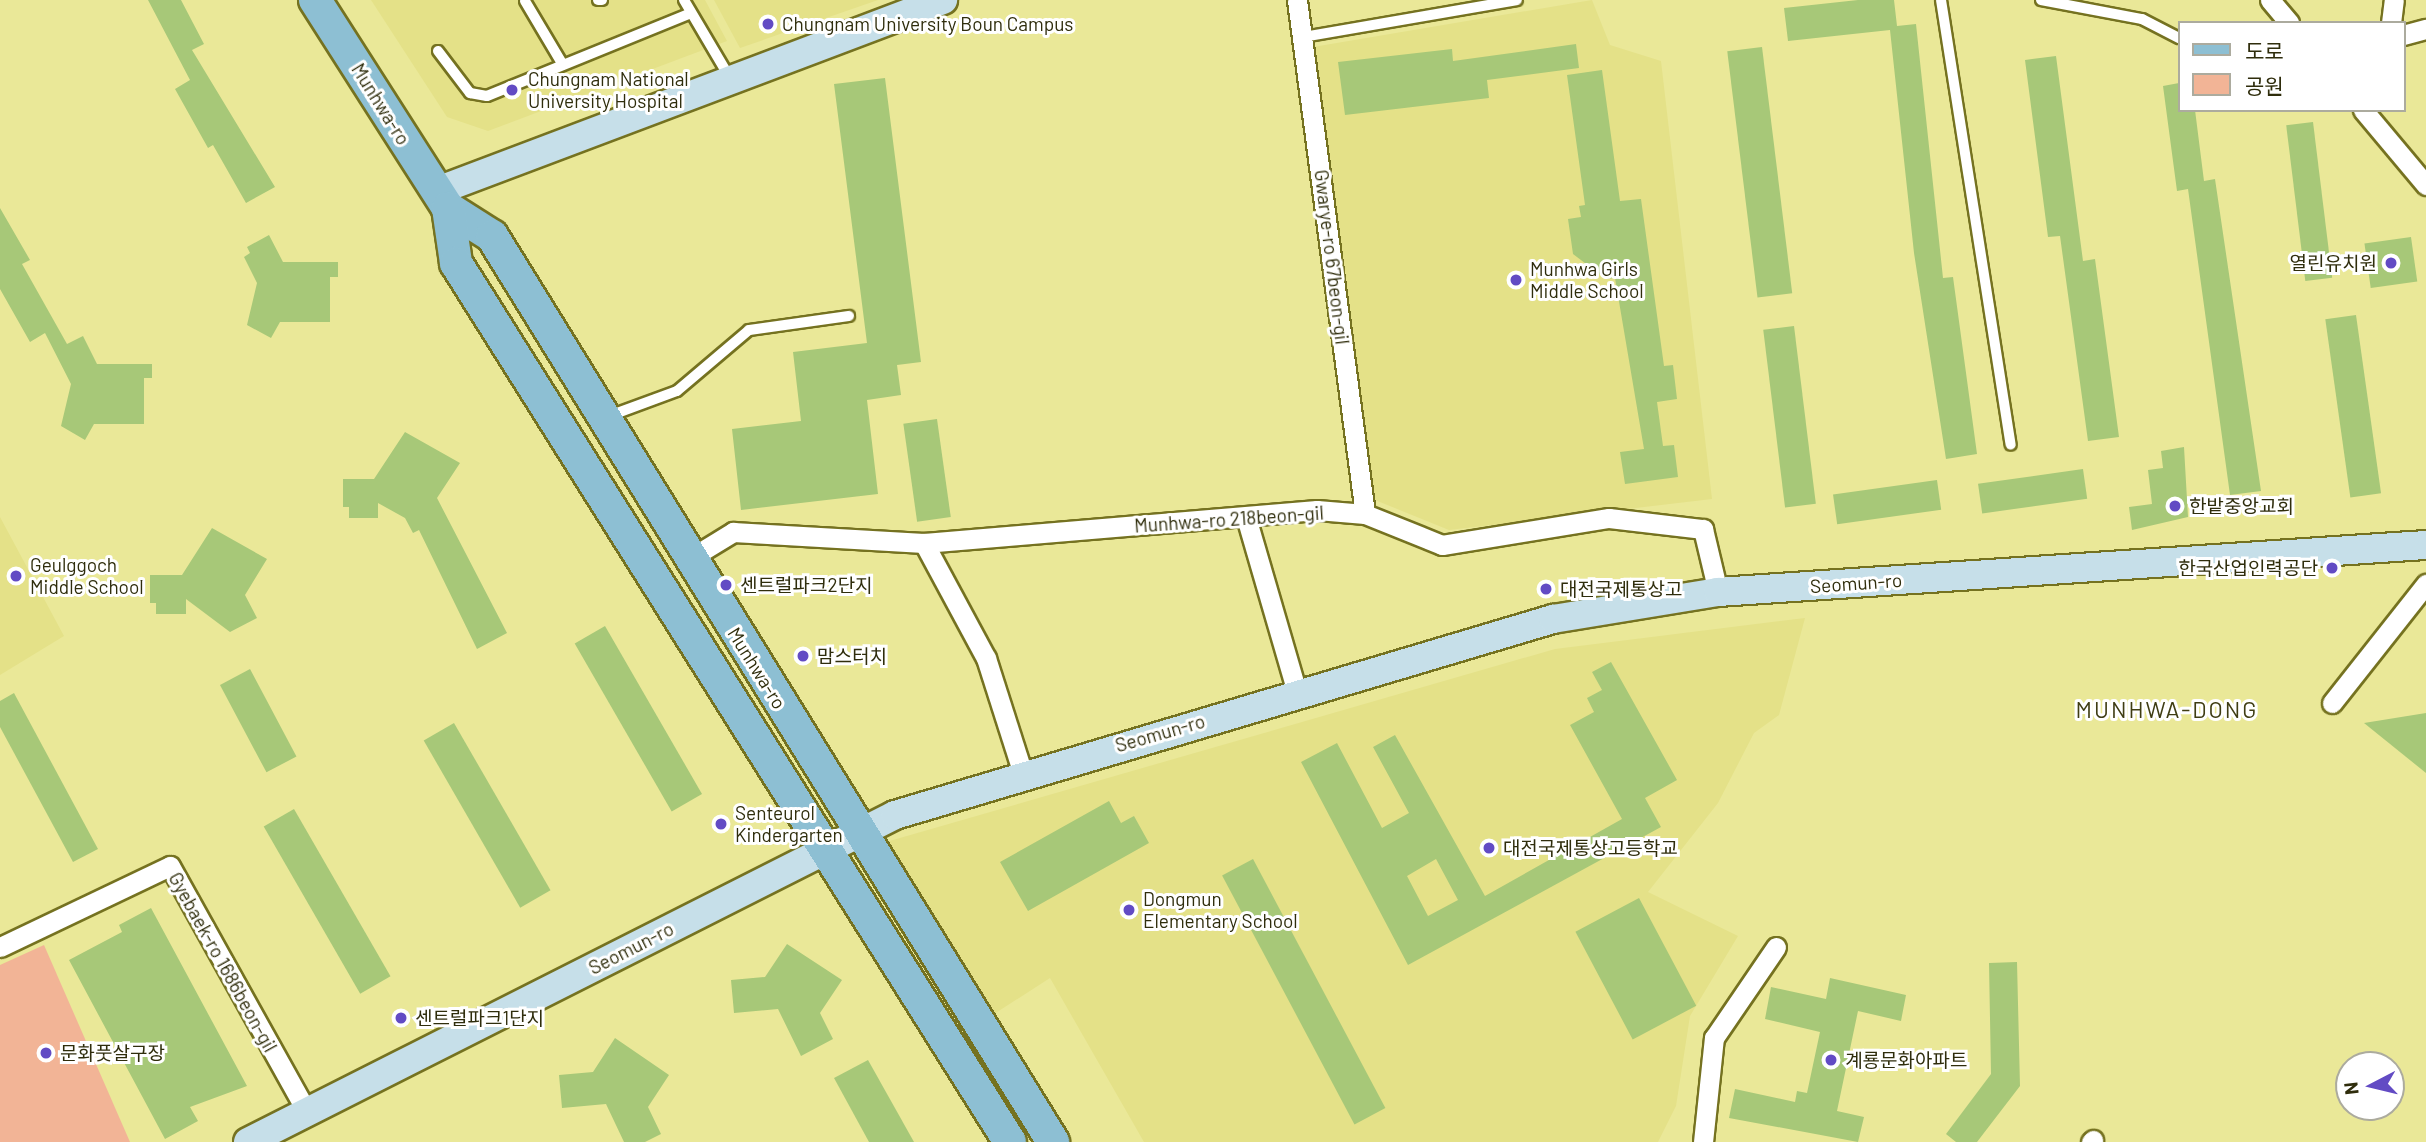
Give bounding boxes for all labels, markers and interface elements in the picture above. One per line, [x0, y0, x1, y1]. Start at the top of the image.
place label: Chungnam University Boun Campus [782, 13, 1073, 35]
marker: Chungnam University Boun Campus [760, 16, 776, 32]
legend [2178, 21, 2405, 112]
text: 도로 [2245, 38, 2284, 63]
street label: Munhwa-ro [347, 59, 415, 149]
place label: Chungnam National University Hospital [528, 68, 689, 112]
text: 공원 [2245, 73, 2284, 98]
marker: Chungnam National University Hospital [502, 80, 522, 100]
street label: Gwarye-ro 67beon-gil [1310, 168, 1354, 346]
place label: 열린유치원 [2290, 252, 2377, 274]
marker: 열린유치원 [2383, 255, 2399, 271]
place label: Munhwa Girls Middle School [1530, 258, 1644, 302]
marker: Munhwa Girls Middle School [1508, 272, 1524, 288]
place label: 한밭중앙교회 [2189, 495, 2294, 517]
marker: 한밭중앙교회 [2167, 498, 2183, 514]
street label: Munhwa-ro 218beon-gil [1133, 501, 1325, 537]
place label: Geulggoch Middle School [30, 554, 144, 598]
place label: 한국산업인력공단 [2178, 557, 2318, 579]
marker: 한국산업인력공단 [2324, 560, 2340, 576]
marker: Geulggoch Middle School [8, 568, 24, 584]
street label: Seomun-ro [1809, 568, 1903, 598]
place label: 센트럴파크2단지 [740, 574, 873, 596]
marker: 센트럴파크2단지 [718, 577, 734, 593]
place label: 대전국제통상고 [1560, 578, 1682, 600]
marker: 대전국제통상고 [1538, 581, 1554, 597]
street label: Munhwa-ro [723, 623, 791, 713]
place label: 맘스터치 [817, 645, 887, 667]
marker: 맘스터치 [795, 648, 811, 664]
district label: MUNHWA-DONG [2077, 695, 2257, 723]
street label: Seomun-ro [1113, 709, 1207, 757]
place label: Senteurol Kindergarten [735, 802, 843, 846]
marker: Senteurol Kindergarten [713, 816, 729, 832]
place label: 대전국제통상고등학교 [1503, 837, 1678, 859]
marker: 대전국제통상고등학교 [1481, 840, 1497, 856]
street label: Gyebaek-ro 1686beon-gil [164, 868, 282, 1056]
place label: Dongmun Elementary School [1143, 888, 1298, 932]
marker: Dongmun Elementary School [1121, 902, 1137, 918]
street label: Seomun-ro [585, 917, 677, 979]
place label: 센트럴파크1단지 [415, 1007, 544, 1029]
marker: 센트럴파크1단지 [393, 1010, 409, 1026]
place label: 문화풋살구장 [60, 1042, 165, 1064]
marker: 문화풋살구장 [38, 1045, 54, 1061]
place label: 계룡문화아파트 [1845, 1049, 1967, 1071]
north arrow [2335, 1051, 2405, 1121]
marker: 계룡문화아파트 [1823, 1052, 1839, 1068]
text: N [2338, 1081, 2363, 1096]

